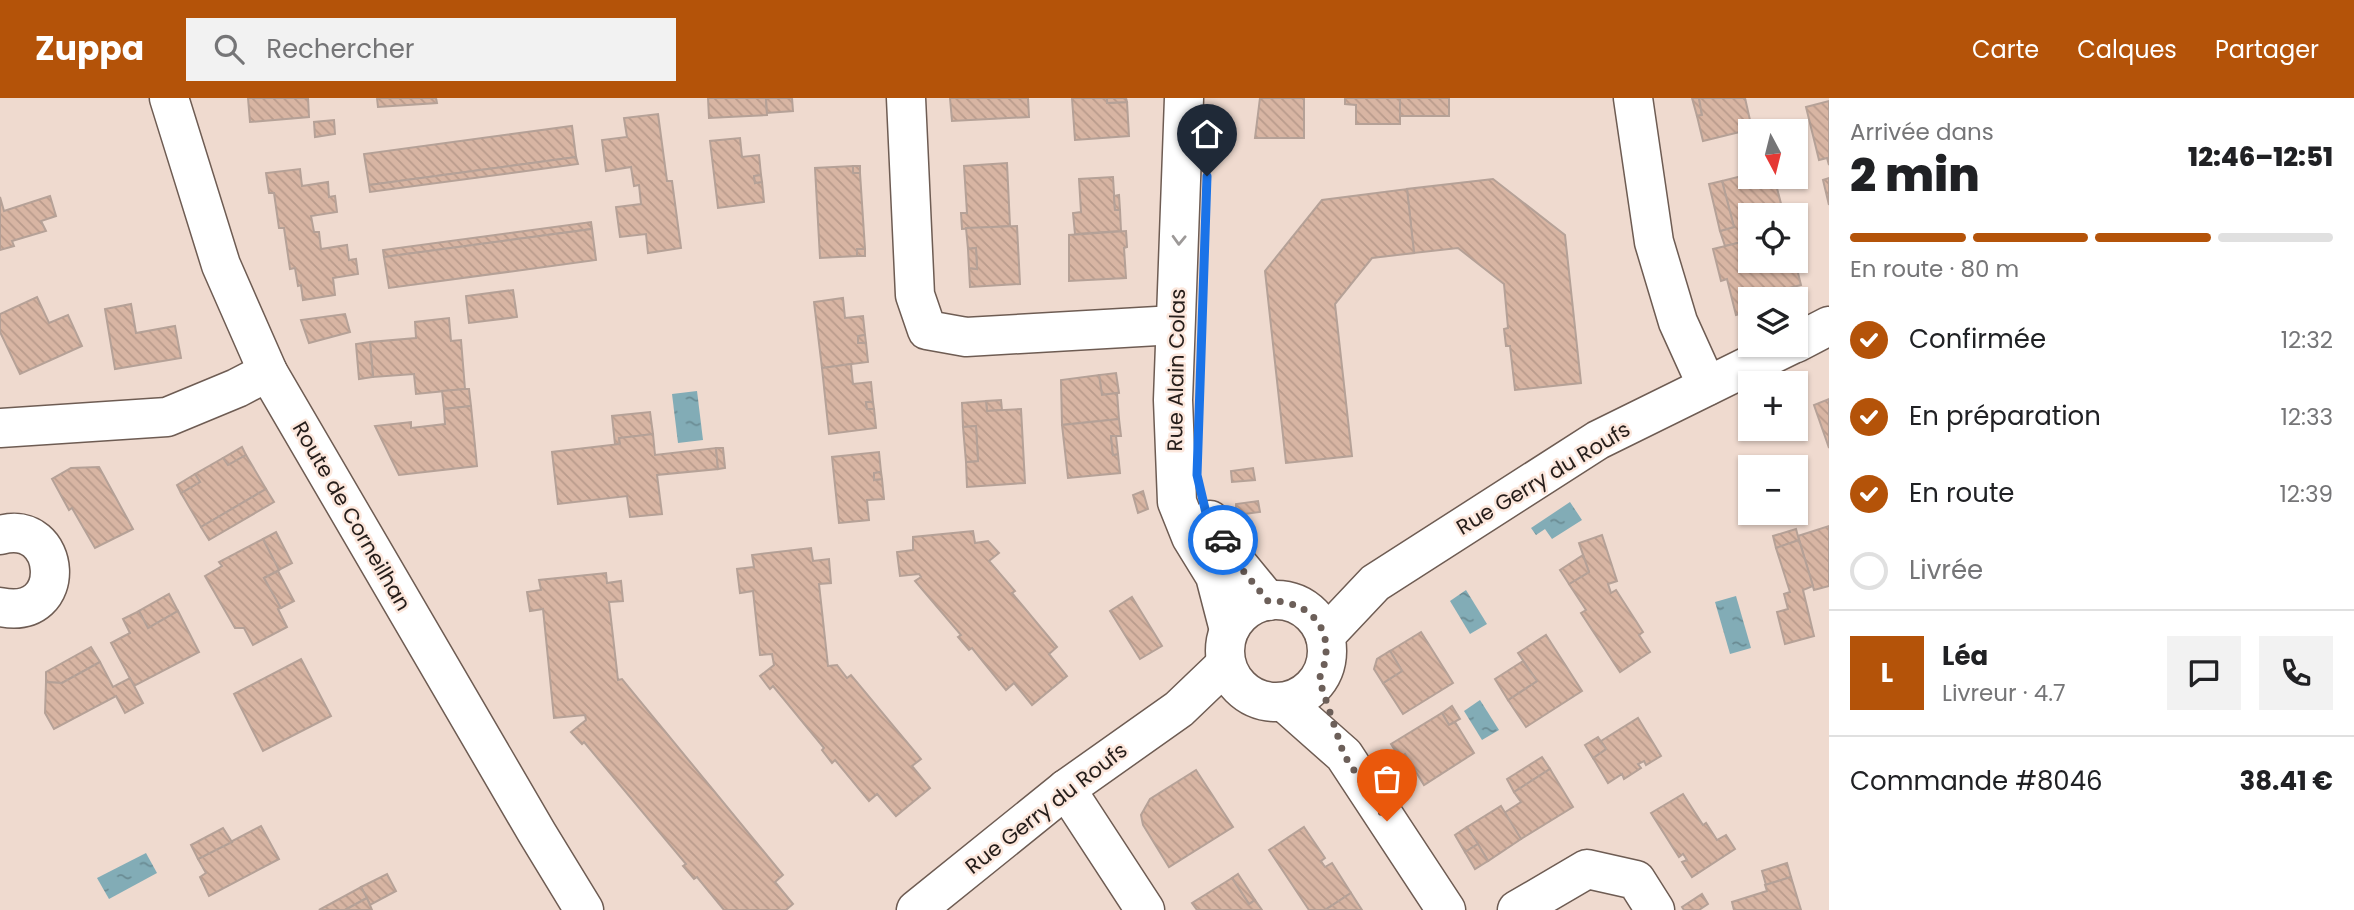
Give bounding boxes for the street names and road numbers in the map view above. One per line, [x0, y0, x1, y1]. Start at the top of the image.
street label: Rue Alain Colas [1160, 288, 1192, 452]
street label: Rue Gerry du Roufs [1451, 415, 1635, 541]
street label: Route de Corneilhan [286, 416, 418, 616]
street label: Rue Gerry du Roufs [959, 736, 1133, 880]

